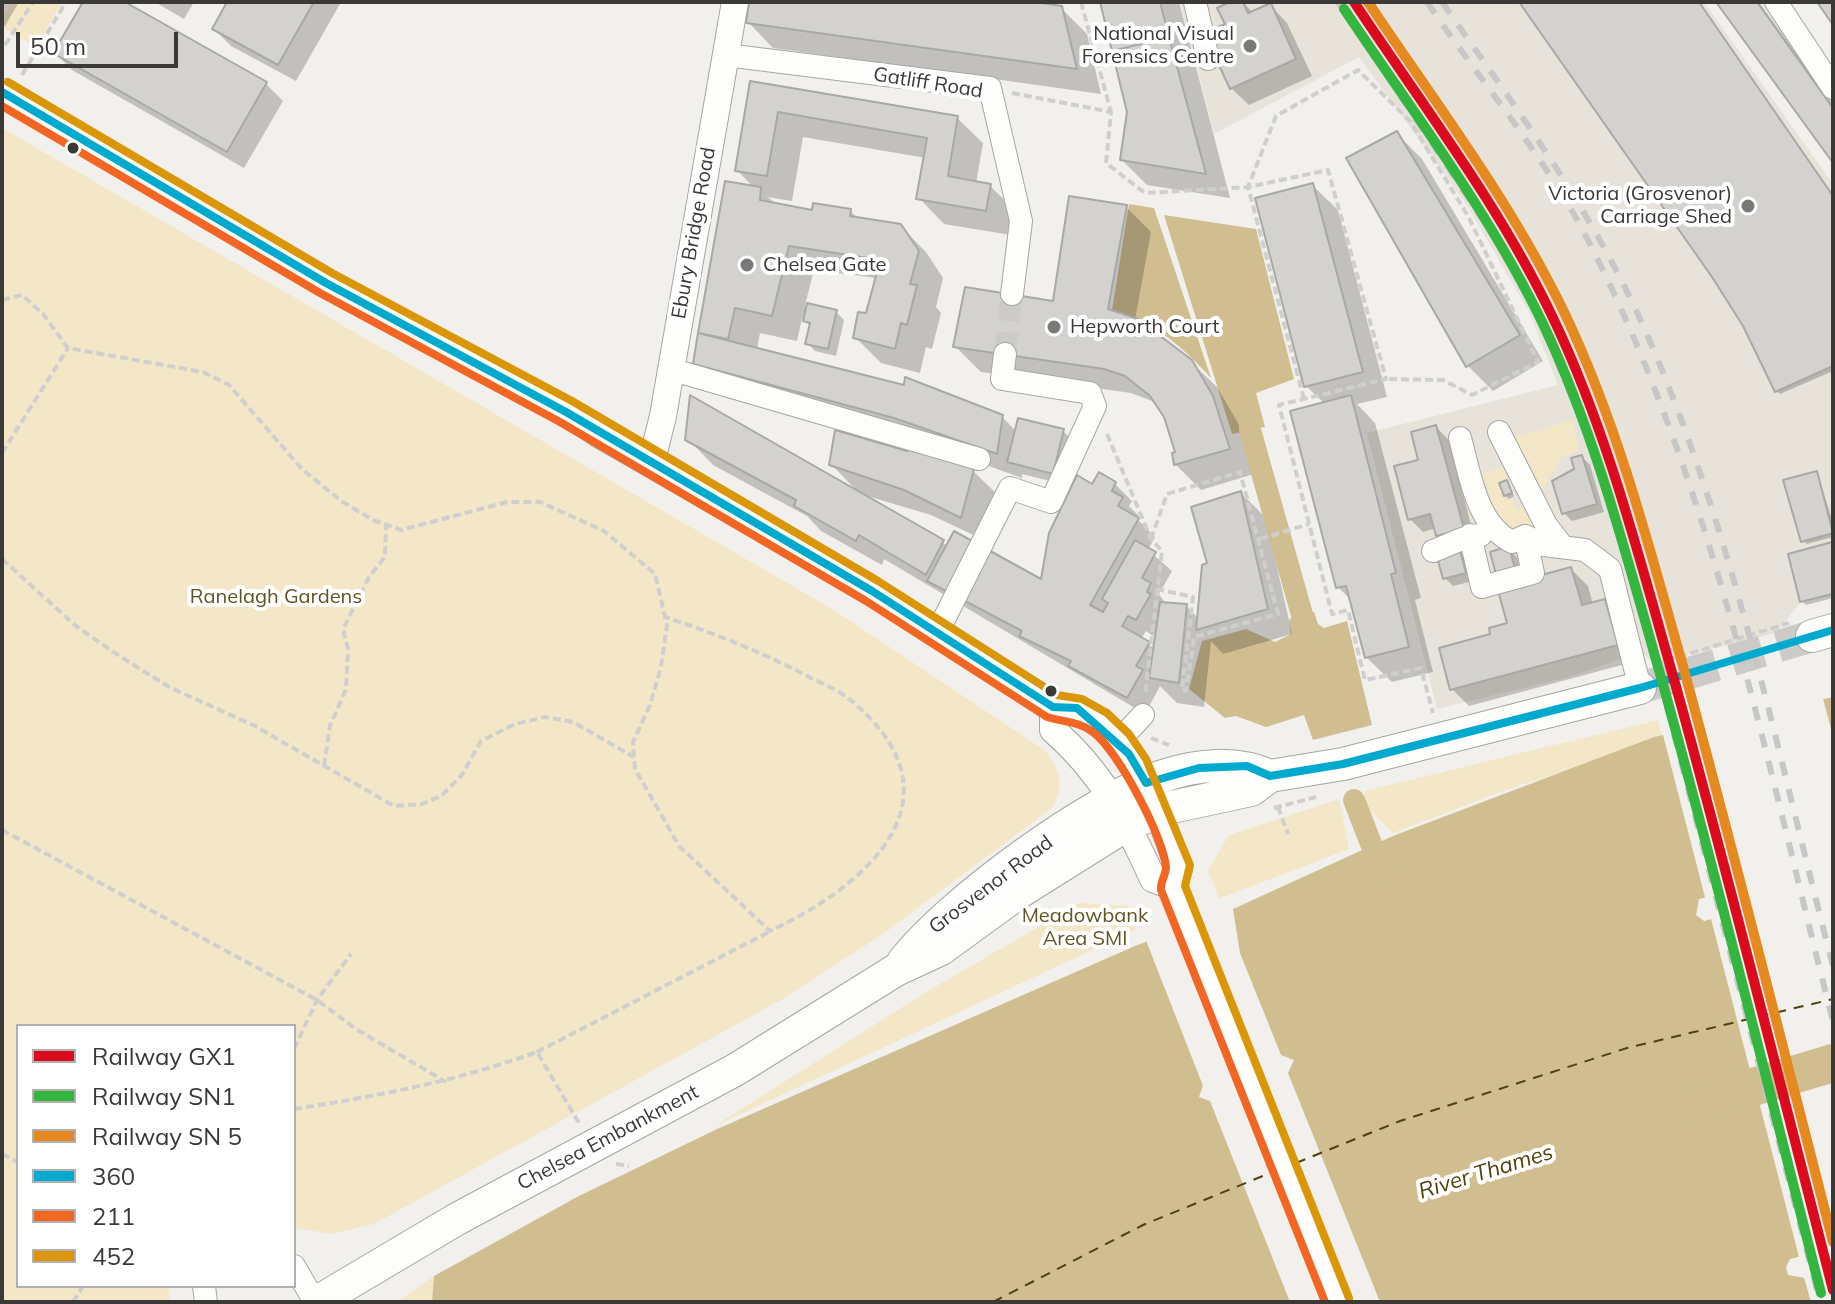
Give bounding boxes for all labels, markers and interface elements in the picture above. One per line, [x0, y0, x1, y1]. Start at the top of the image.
scale bar [20, 16, 182, 66]
place label: National Visual Forensics Centre [1082, 22, 1234, 69]
text: 50 m [30, 31, 86, 61]
marker: National Visual Forensics Centre [1241, 37, 1259, 55]
street label: Gatliff Road [872, 62, 984, 104]
unlabelled marker [65, 140, 81, 156]
street label: Ebury Bridge Road [667, 145, 721, 321]
place label: Victoria (Grosvenor) Carriage Shed [1548, 182, 1732, 229]
marker: Victoria (Grosvenor) Carriage Shed [1739, 197, 1757, 215]
place label: Chelsea Gate [763, 253, 886, 277]
marker: Chelsea Gate [738, 256, 756, 274]
place label: Hepworth Court [1070, 315, 1219, 339]
marker: Hepworth Court [1045, 318, 1063, 336]
park label: Ranelagh Gardens [190, 585, 362, 609]
unlabelled marker [1043, 683, 1059, 699]
street label: Grosvenor Road [924, 831, 1058, 939]
park label: Meadowbank Area SMI [1022, 904, 1148, 951]
legend [16, 1024, 296, 1288]
text: Railway GX1 [92, 1041, 236, 1071]
street label: Chelsea Embankment [513, 1080, 703, 1196]
text: Railway SN1 [92, 1081, 236, 1111]
text: Railway SN 5 [92, 1121, 242, 1151]
water label: River Thames [1416, 1139, 1556, 1205]
text: 360 [92, 1161, 135, 1191]
text: 211 [92, 1201, 135, 1231]
text: 452 [92, 1241, 135, 1271]

